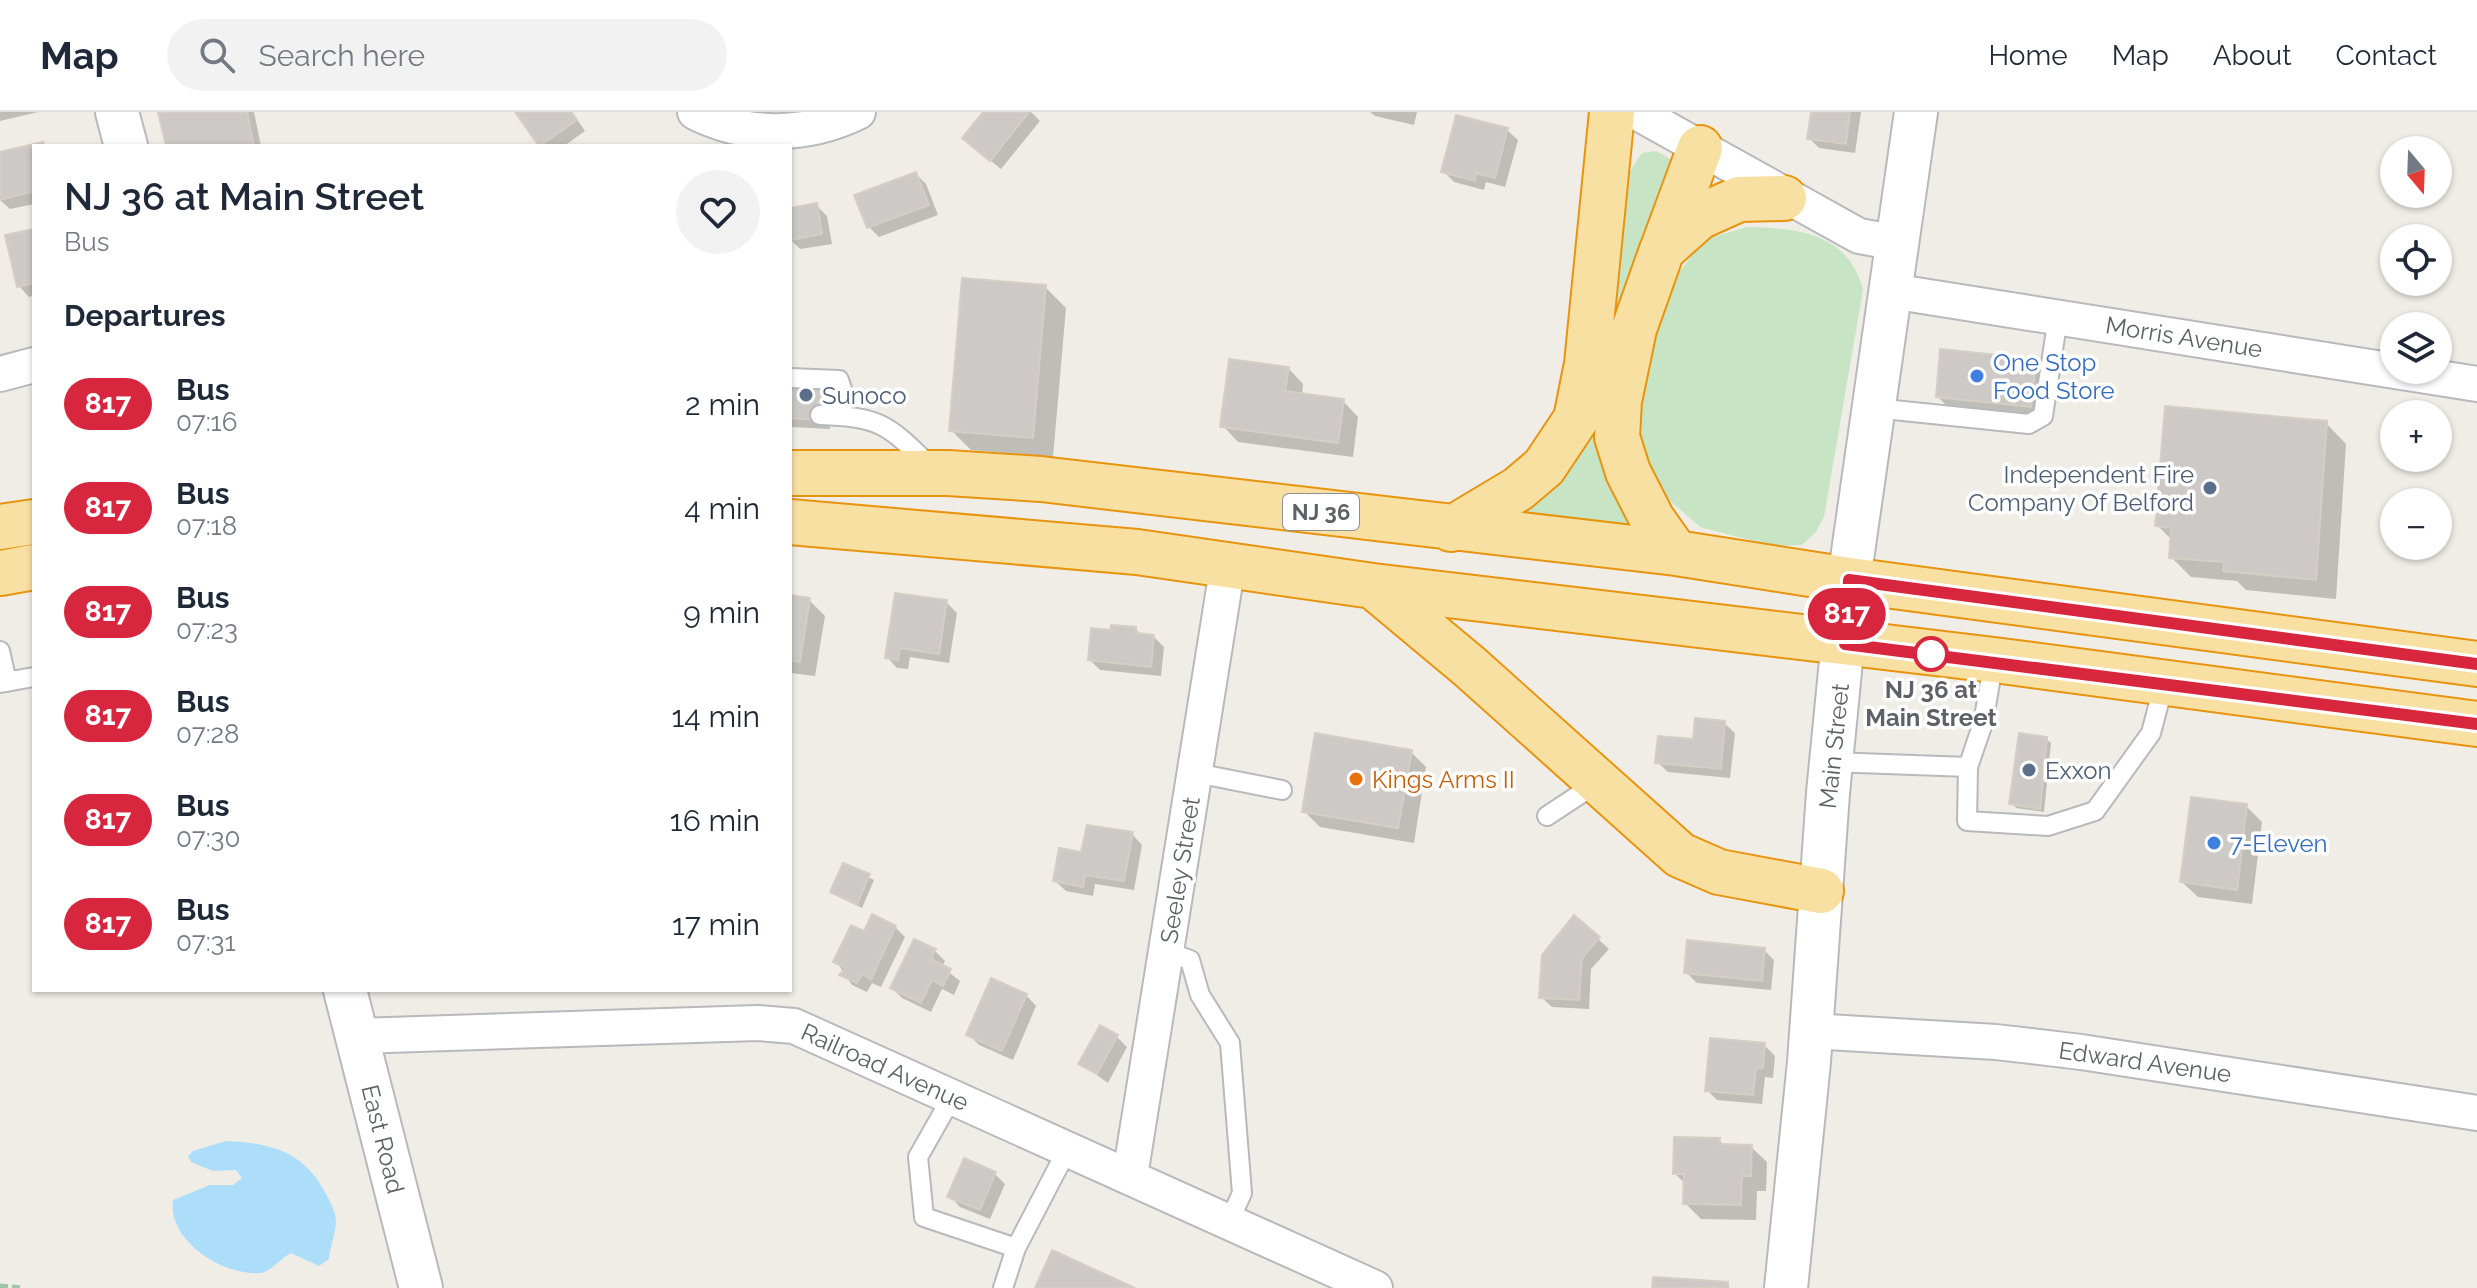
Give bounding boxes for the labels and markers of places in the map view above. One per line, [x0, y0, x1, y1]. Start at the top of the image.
place label: One Stop Food Store [1993, 348, 2115, 405]
marker: One Stop Food Store [1968, 367, 1986, 385]
place label: Sunoco [822, 381, 906, 410]
marker: Sunoco [797, 386, 815, 404]
place label: Independent Fire Company Of Belford [1968, 460, 2194, 517]
marker: Independent Fire Company Of Belford [2201, 479, 2219, 497]
marker: NJ 36 at Main Street [1914, 637, 1948, 671]
place label: NJ 36 at Main Street [1865, 675, 1997, 732]
place label: Exxon [2045, 756, 2112, 785]
marker: Exxon [2020, 761, 2038, 779]
place label: Kings Arms II [1372, 765, 1515, 794]
marker: Kings Arms II [1347, 770, 1365, 788]
place label: 7-Eleven [2230, 829, 2328, 858]
marker: 7-Eleven [2205, 834, 2223, 852]

